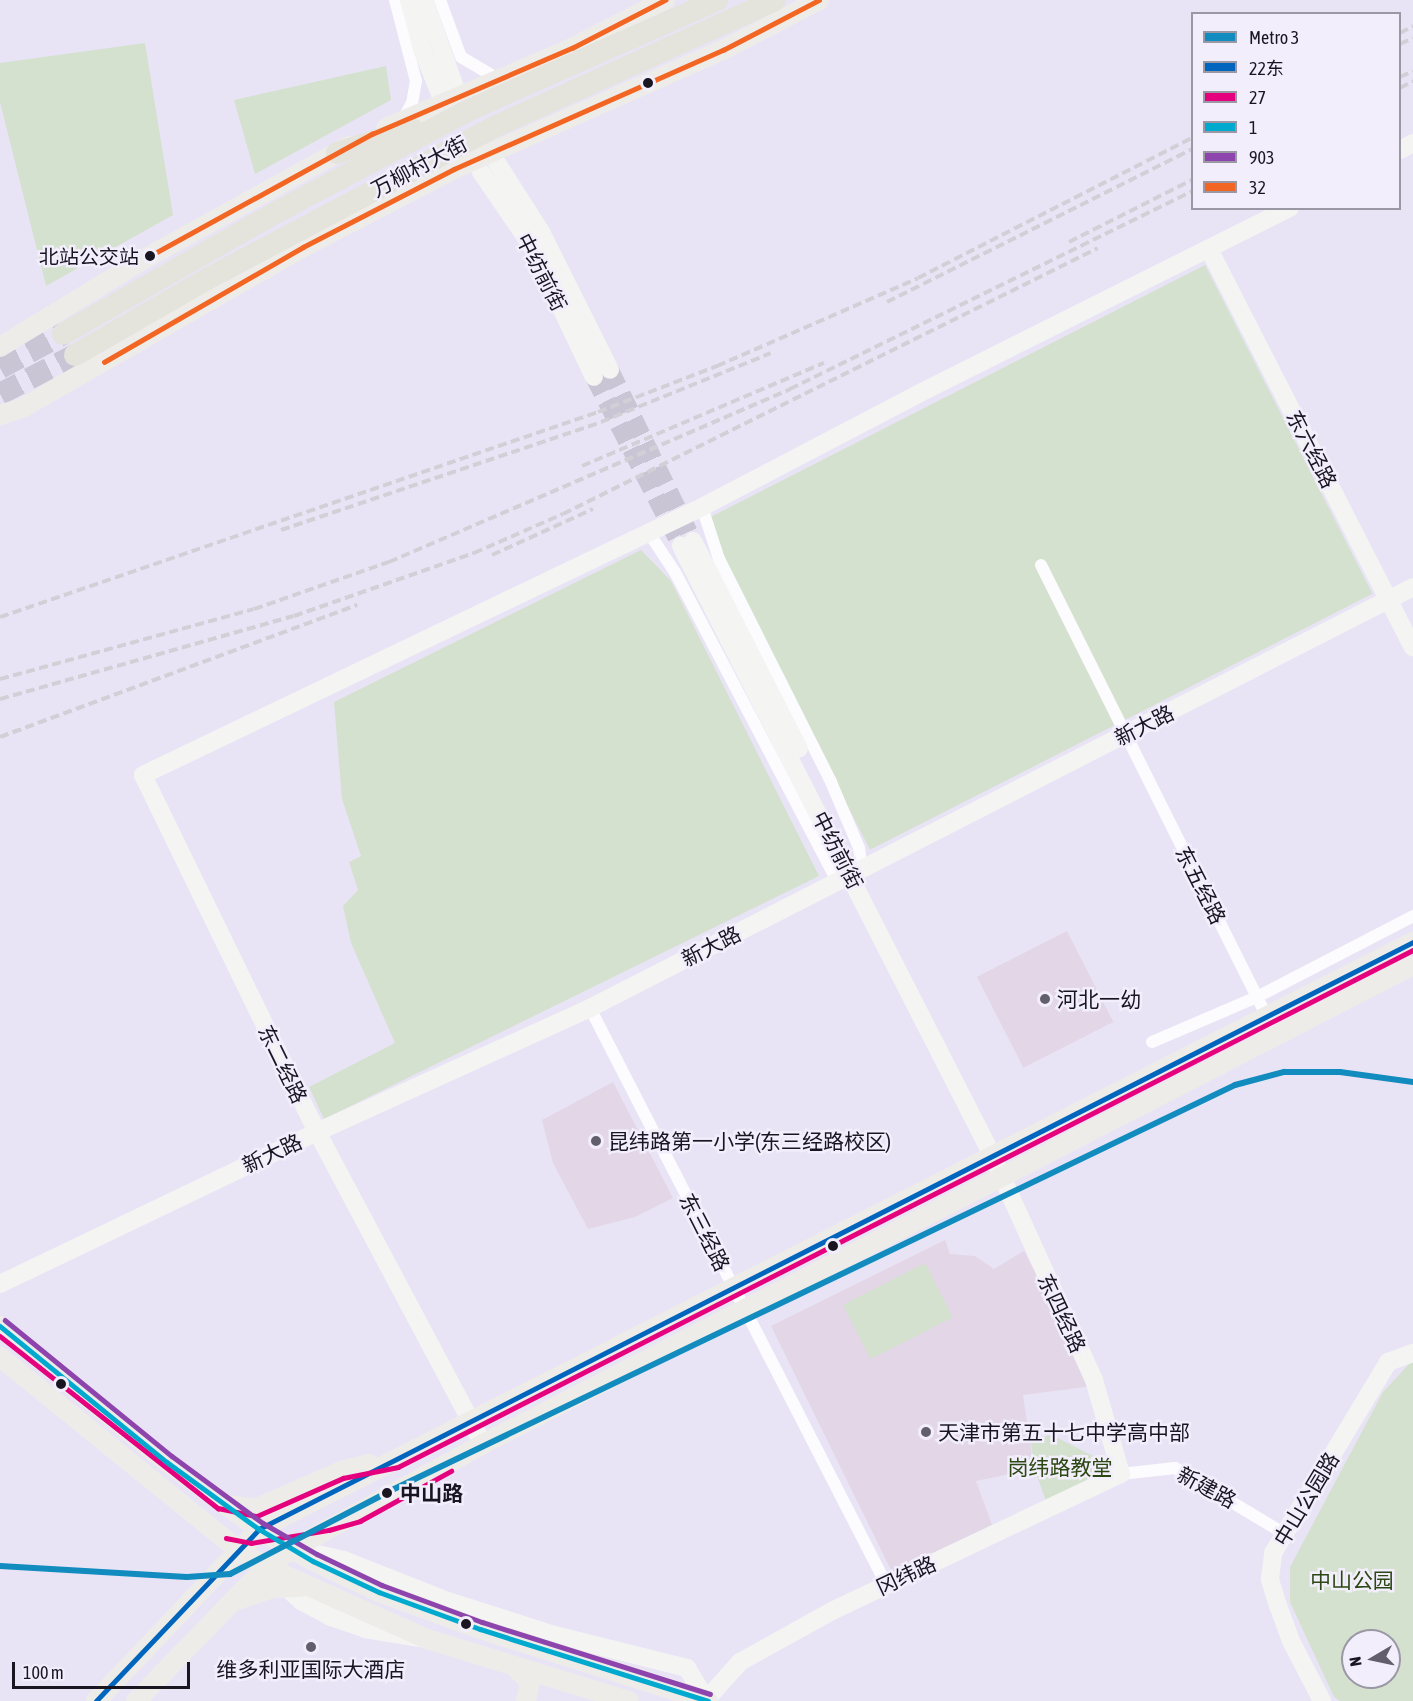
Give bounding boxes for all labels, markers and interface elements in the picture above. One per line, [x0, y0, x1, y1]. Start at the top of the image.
legend [1191, 12, 1401, 210]
text: Metro 3 [1249, 27, 1299, 48]
text: 22东 [1249, 58, 1284, 79]
unlabelled marker [642, 77, 654, 89]
text: 27 [1249, 87, 1266, 108]
text: 1 [1249, 117, 1257, 138]
street label: 万柳村大街 [367, 130, 471, 202]
text: 903 [1249, 147, 1274, 168]
text: 32 [1249, 177, 1266, 198]
street label: 中纺前街 [512, 229, 572, 315]
place label: 北站公交站 [39, 244, 139, 268]
marker: 北站公交站 [144, 250, 156, 262]
street label: 东六经路 [1282, 406, 1342, 492]
street label: 新大路 [1110, 699, 1178, 751]
street label: 中纺前街 [808, 807, 868, 893]
street label: 东五经路 [1171, 842, 1231, 928]
street label: 新大路 [677, 920, 745, 972]
place label: 河北一幼 [1057, 986, 1141, 1012]
marker: 河北一幼 [1038, 992, 1052, 1006]
street label: 东二经路 [253, 1021, 313, 1107]
street label: 新大路 [238, 1128, 306, 1178]
place label: 昆纬路第一小学(东三经路校区) [608, 1128, 891, 1154]
marker: 昆纬路第一小学(东三经路校区) [589, 1134, 603, 1148]
street label: 东三经路 [675, 1189, 735, 1275]
unlabelled marker [827, 1240, 839, 1252]
street label: 东四经路 [1033, 1270, 1091, 1356]
unlabelled marker [55, 1378, 67, 1390]
place label: 天津市第五十七中学高中部 [938, 1419, 1190, 1445]
marker: 天津市第五十七中学高中部 [919, 1425, 933, 1439]
street label: 中山公园路 [1268, 1448, 1344, 1550]
park label: 岗纬路教堂 [1008, 1454, 1112, 1480]
street label: 新建路 [1173, 1461, 1241, 1513]
place label: 中山路 [400, 1480, 463, 1506]
marker: 中山路 [378, 1484, 396, 1502]
street label: 冈纬路 [872, 1550, 940, 1600]
park label: 中山公园 [1310, 1567, 1394, 1593]
unlabelled marker [460, 1618, 472, 1630]
north arrow [1341, 1629, 1401, 1689]
marker: 维多利亚国际大酒店 [304, 1640, 318, 1654]
scale bar [15, 1650, 194, 1688]
text: N [1346, 1655, 1365, 1668]
place label: 维多利亚国际大酒店 [217, 1656, 405, 1682]
text: 100 m [23, 1662, 64, 1683]

